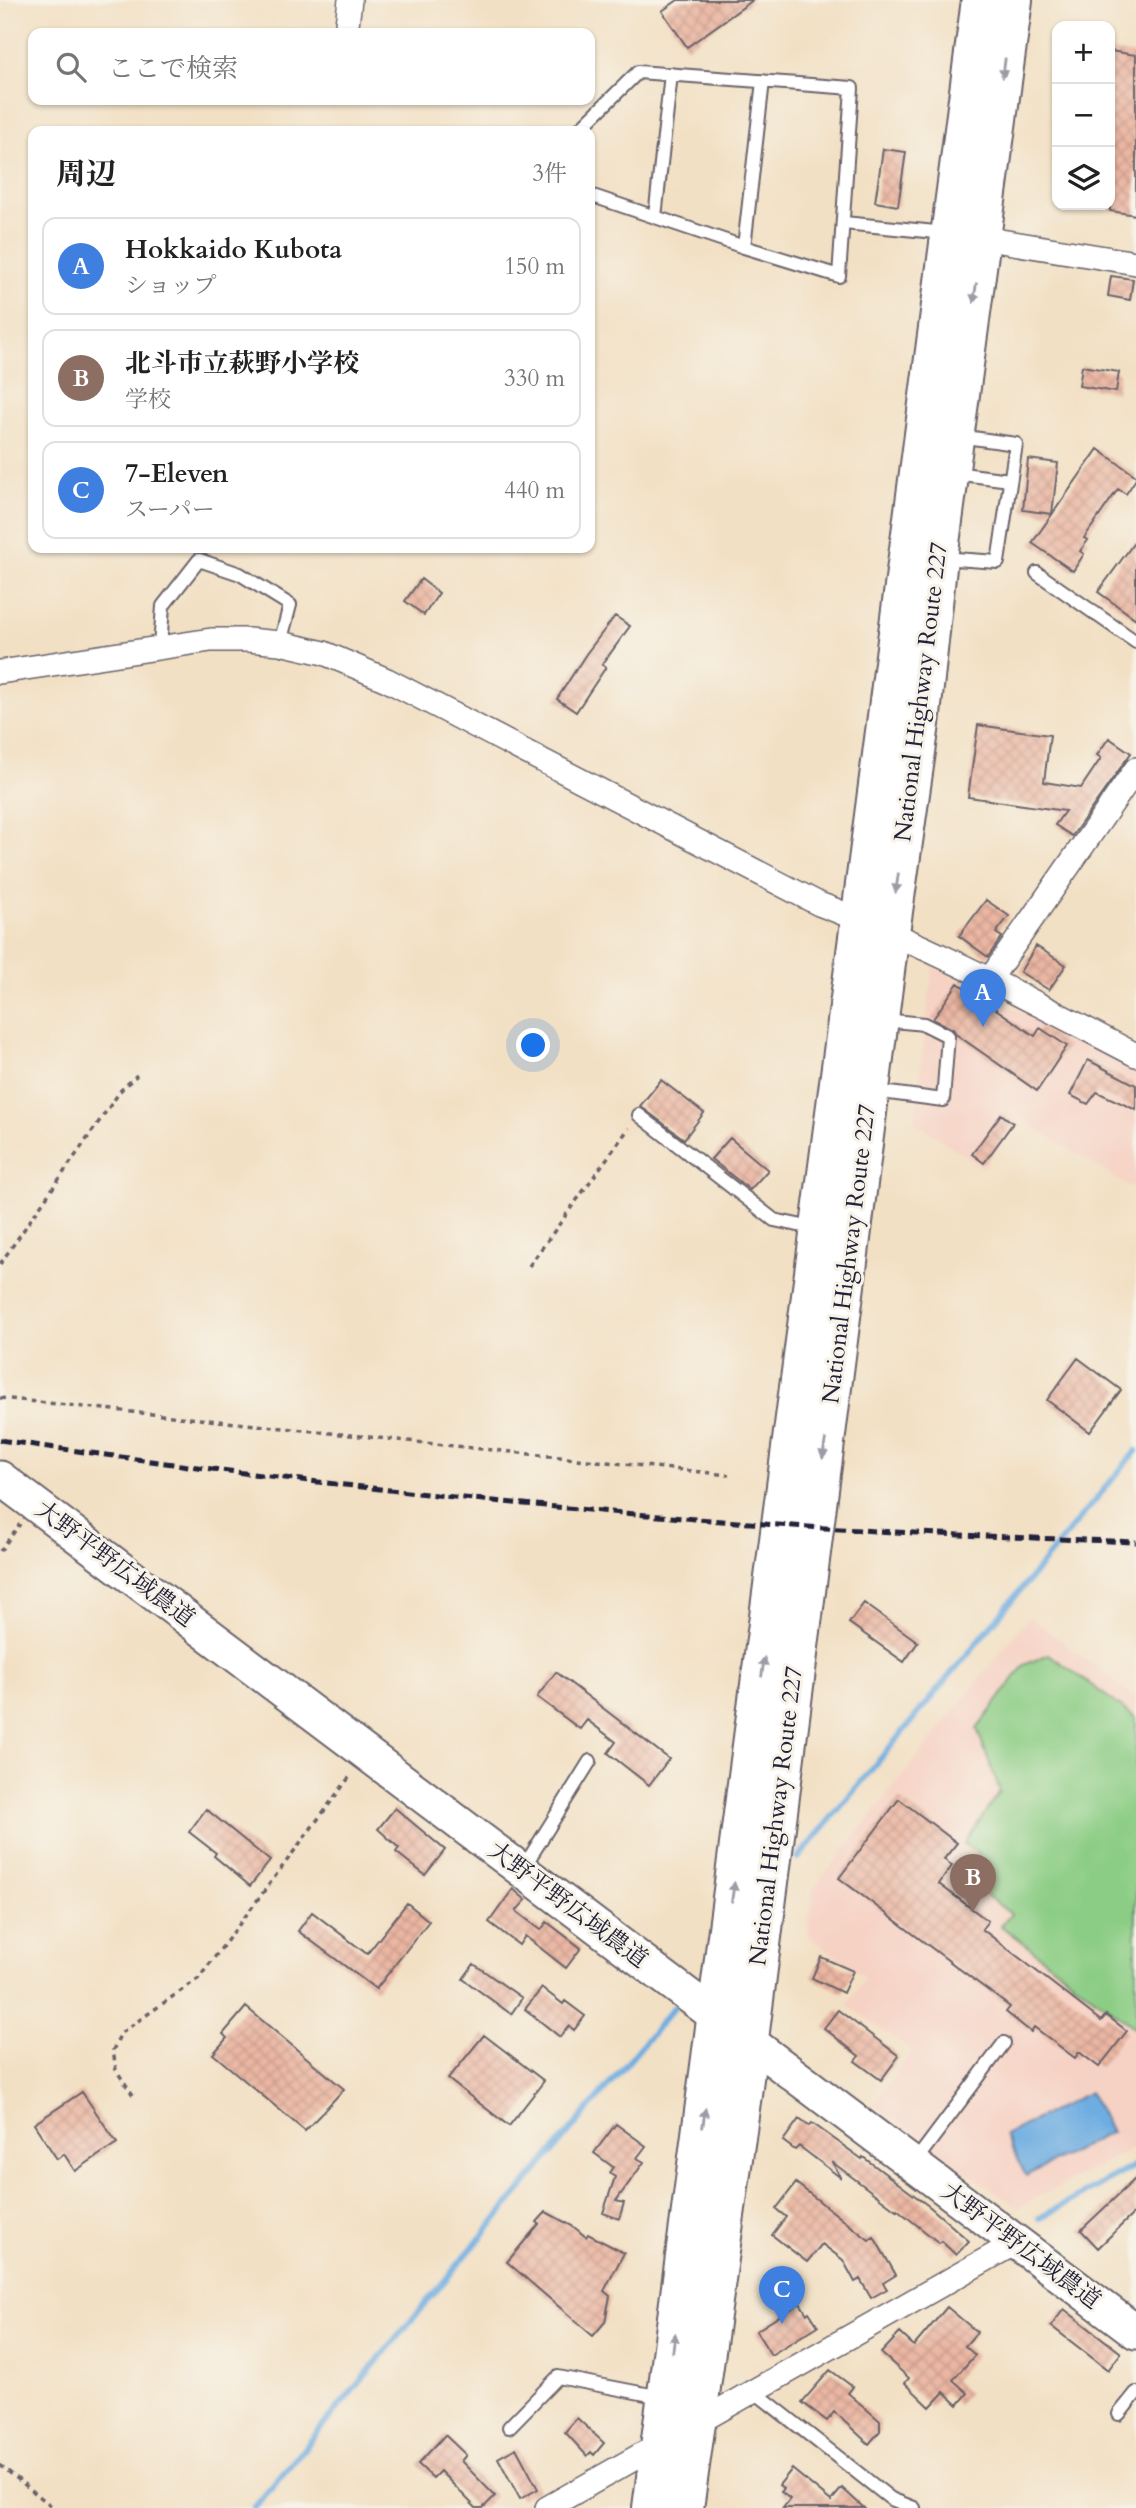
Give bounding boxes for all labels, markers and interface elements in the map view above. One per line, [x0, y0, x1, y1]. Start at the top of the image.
map controls [1052, 21, 1115, 210]
button: + [1052, 21, 1115, 84]
search box [28, 28, 595, 105]
icon: search [52, 48, 90, 86]
text: ここで検索 [108, 51, 238, 86]
one-way arrow [999, 57, 1010, 79]
button: − [1052, 84, 1115, 147]
button: layers [1052, 147, 1115, 210]
text: 周辺 [56, 154, 116, 195]
text: 3件 [532, 158, 567, 189]
text: Hokkaido Kubota [125, 232, 342, 267]
text: A [72, 251, 90, 282]
text: 150 m [504, 251, 565, 282]
text: ショップ [125, 270, 217, 301]
one-way arrow [969, 282, 980, 304]
text: 北斗市立萩野小学校 [125, 346, 359, 381]
text: B [73, 363, 89, 394]
text: 330 m [504, 363, 565, 394]
text: 学校 [125, 384, 171, 415]
text: 7-Eleven [125, 456, 229, 491]
text: C [72, 475, 90, 506]
text: 440 m [504, 475, 565, 506]
text: スーパー [125, 494, 215, 525]
street label: National Highway Route 227 [886, 540, 956, 844]
one-way arrow [891, 872, 902, 894]
pin: A [960, 969, 1006, 1027]
your location [516, 1028, 550, 1062]
street label: National Highway Route 227 [814, 1102, 884, 1406]
one-way arrow [818, 1438, 829, 1460]
street label: 大野平野広域農道 [28, 1493, 202, 1635]
one-way arrow [758, 1655, 769, 1677]
street label: National Highway Route 227 [741, 1664, 811, 1968]
street label: 大野平野広域農道 [481, 1834, 655, 1976]
pin: B [950, 1854, 996, 1912]
one-way arrow [728, 1881, 739, 1903]
one-way arrow [699, 2107, 710, 2129]
street label: 大野平野広域農道 [934, 2175, 1108, 2317]
pin: C [759, 2266, 805, 2324]
one-way arrow [668, 2332, 679, 2354]

